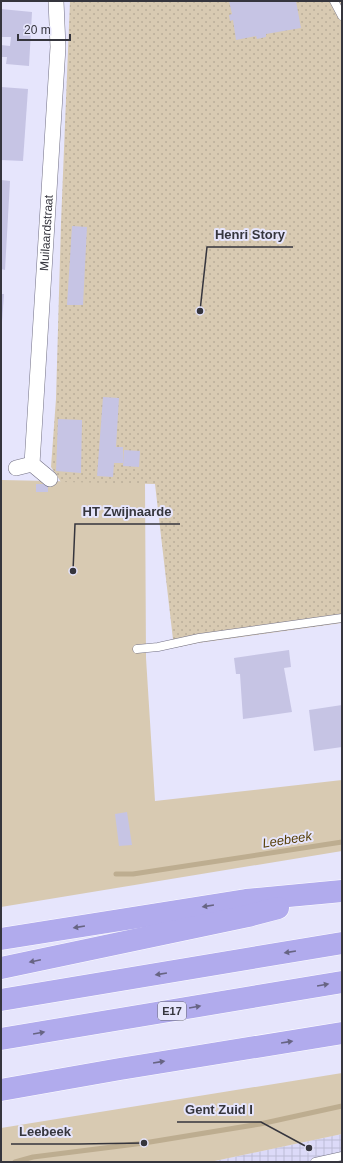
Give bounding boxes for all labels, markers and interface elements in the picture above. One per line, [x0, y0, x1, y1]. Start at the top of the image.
scale bar [18, 16, 70, 42]
text: 20 m [24, 23, 51, 37]
street label: Muilaardstraat [37, 194, 56, 271]
callout: Henri Story [207, 222, 293, 247]
text: Henri Story [215, 227, 286, 242]
callout: HT Zwijnaarde [75, 499, 180, 524]
text: HT Zwijnaarde [83, 504, 171, 519]
water label: Leebeek [261, 828, 314, 851]
one-way arrow [202, 904, 214, 910]
one-way arrow [73, 924, 85, 930]
one-way arrow [284, 949, 296, 955]
one-way arrow [29, 958, 41, 964]
one-way arrow [155, 971, 168, 977]
one-way arrow [317, 982, 330, 988]
road number: E17 [158, 1002, 186, 1020]
one-way arrow [189, 1004, 201, 1010]
one-way arrow [33, 1030, 46, 1036]
one-way arrow [281, 1038, 293, 1044]
one-way arrow [153, 1059, 165, 1065]
callout: Gent Zuid I [177, 1097, 261, 1122]
text: Gent Zuid I [185, 1102, 253, 1117]
callout: Leebeek [11, 1119, 79, 1144]
text: Leebeek [19, 1124, 72, 1139]

